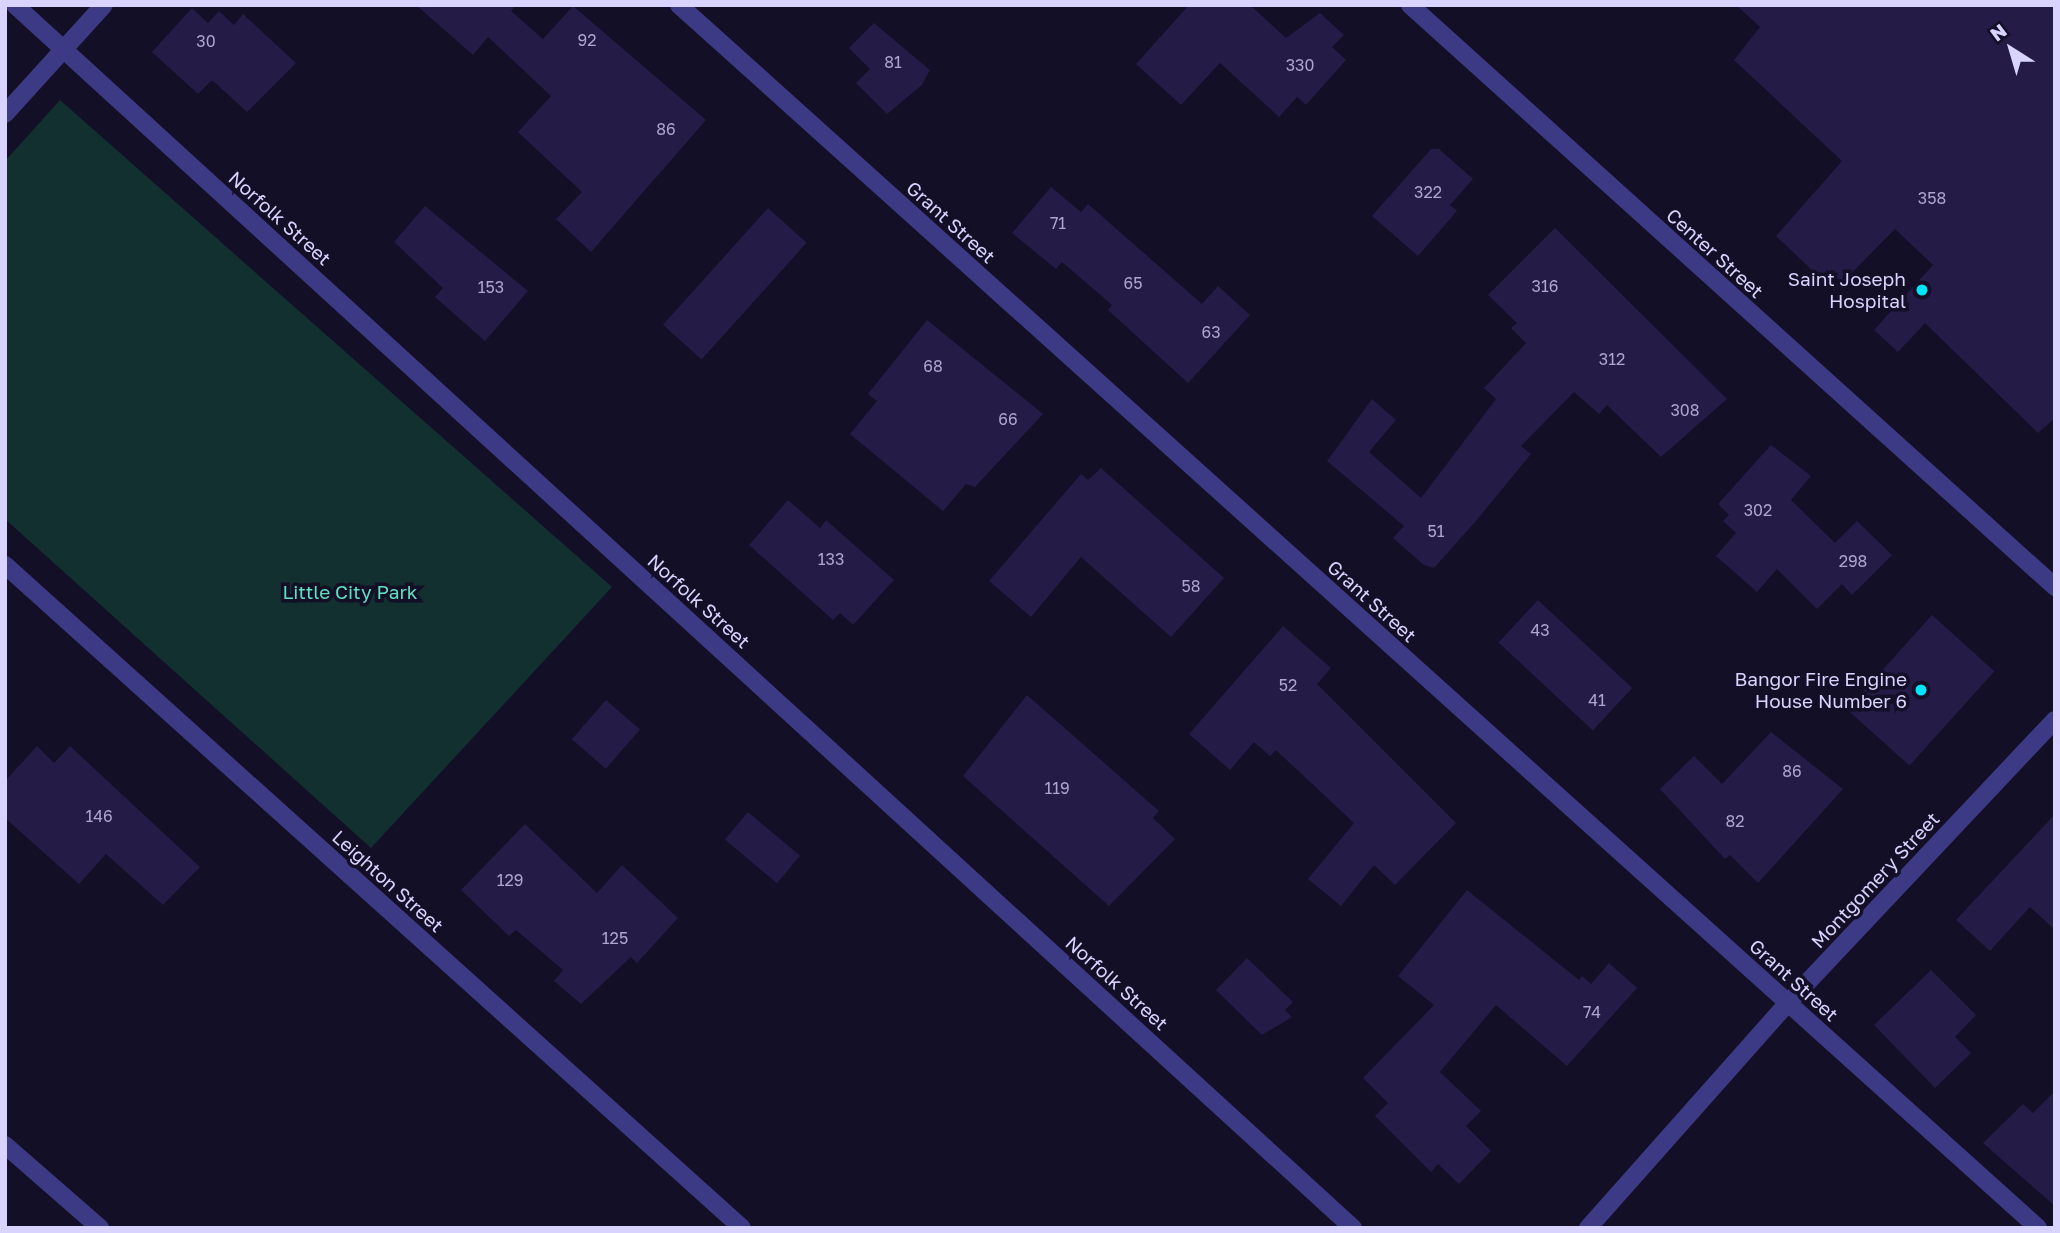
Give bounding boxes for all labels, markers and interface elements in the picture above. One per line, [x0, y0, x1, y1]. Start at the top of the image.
north arrow [1976, 14, 2046, 84]
text: N [1985, 18, 2011, 45]
house number: 92 [578, 30, 596, 50]
house number: 30 [196, 31, 216, 51]
house number: 81 [884, 52, 902, 72]
house number: 330 [1286, 55, 1314, 75]
house number: 86 [656, 119, 676, 139]
street label: Norfolk Street [224, 166, 336, 270]
street label: Grant Street [902, 176, 1000, 268]
house number: 322 [1414, 182, 1442, 202]
house number: 358 [1918, 188, 1946, 208]
street label: Center Street [1662, 204, 1768, 302]
house number: 71 [1050, 213, 1066, 233]
place label: Saint Joseph Hospital [1788, 268, 1906, 312]
house number: 65 [1124, 273, 1142, 293]
house number: 316 [1532, 276, 1558, 296]
house number: 153 [478, 277, 504, 297]
marker: Saint Joseph Hospital [1912, 280, 1932, 300]
house number: 63 [1201, 322, 1221, 342]
house number: 312 [1599, 349, 1625, 369]
house number: 68 [923, 356, 943, 376]
house number: 308 [1670, 400, 1700, 420]
house number: 66 [998, 409, 1018, 429]
house number: 302 [1744, 500, 1772, 520]
house number: 51 [1427, 521, 1445, 541]
street label: Norfolk Street [643, 549, 755, 653]
house number: 133 [818, 549, 844, 569]
house number: 298 [1839, 551, 1867, 571]
street label: Grant Street [1323, 555, 1421, 647]
house number: 58 [1181, 576, 1201, 596]
park label: Little City Park [282, 581, 418, 603]
house number: 43 [1530, 620, 1550, 640]
place label: Bangor Fire Engine House Number 6 [1734, 668, 1907, 712]
house number: 52 [1279, 675, 1297, 695]
marker: Bangor Fire Engine House Number 6 [1913, 682, 1929, 698]
house number: 41 [1588, 690, 1606, 710]
house number: 86 [1782, 761, 1802, 781]
house number: 119 [1044, 778, 1070, 798]
house number: 146 [85, 806, 113, 826]
street label: Montgomery Street [1806, 807, 1944, 953]
house number: 82 [1725, 811, 1745, 831]
street label: Leighton Street [328, 825, 448, 937]
house number: 129 [497, 870, 523, 890]
house number: 125 [602, 928, 628, 948]
street label: Norfolk Street [1061, 931, 1173, 1035]
street label: Grant Street [1745, 934, 1843, 1026]
house number: 74 [1583, 1002, 1601, 1022]

